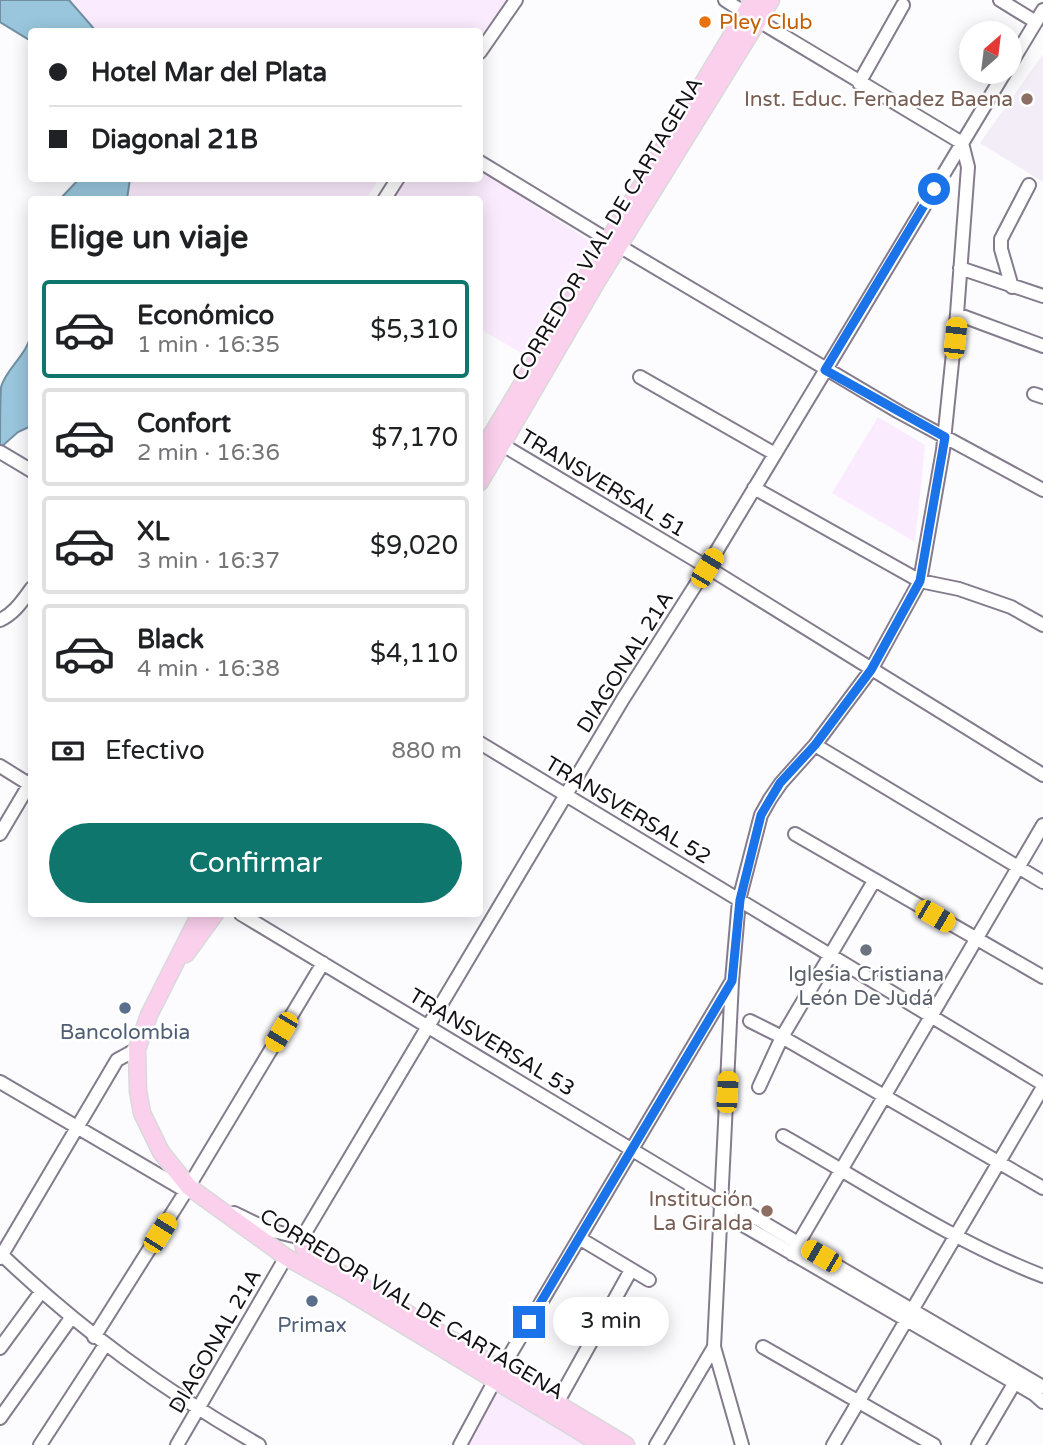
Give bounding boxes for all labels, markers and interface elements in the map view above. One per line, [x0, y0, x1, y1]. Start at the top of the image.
place label: Pley Club [719, 10, 813, 35]
marker: Pley Club [697, 14, 713, 30]
north arrow [959, 21, 1022, 84]
map controls [959, 21, 1022, 84]
text: Hotel Mar del Plata [91, 57, 327, 88]
street label: CORREDOR VIAL DE CARTAGENA [507, 73, 708, 386]
place label: Inst. Educ. Fernadez Baena [744, 87, 1013, 112]
marker: Inst. Educ. Fernadez Baena [1019, 91, 1035, 107]
text: Diagonal 21B [91, 124, 258, 155]
route start [918, 173, 950, 205]
text: Elige un viaje [49, 219, 248, 257]
icon: car [53, 298, 116, 361]
text: Económico [137, 300, 274, 331]
text: $5,310 [370, 314, 458, 345]
car [943, 316, 968, 360]
text: 1 min · 16:35 [137, 331, 280, 359]
icon: car [53, 406, 116, 469]
text: Confort [137, 408, 231, 439]
text: $7,170 [371, 422, 458, 453]
street label: TRANSVERSAL 51 [515, 424, 690, 543]
text: 2 min · 16:36 [137, 439, 280, 467]
icon: car [53, 514, 116, 577]
text: XL [137, 516, 169, 547]
text: $9,020 [370, 530, 458, 561]
car [688, 545, 727, 591]
text: 3 min · 16:37 [137, 547, 280, 575]
street label: DIAGONAL 21A [572, 587, 679, 738]
icon: car [53, 622, 116, 685]
text: Black [137, 624, 204, 655]
text: $4,110 [370, 638, 458, 669]
text: 4 min · 16:38 [137, 655, 280, 683]
icon: cash [49, 732, 87, 770]
text: Efectivo [105, 735, 205, 766]
text: 880 m [392, 737, 462, 765]
street label: TRANSVERSAL 52 [540, 751, 715, 870]
button: Confirmar [49, 823, 462, 903]
car [912, 896, 959, 936]
marker: Iglesia Cristiana León De Judá [858, 942, 874, 958]
place label: Iglesia Cristiana León De Judá [788, 962, 944, 1011]
street label: TRANSVERSAL 53 [404, 983, 579, 1102]
marker: Bancolombia [117, 1000, 133, 1016]
car [262, 1009, 301, 1055]
place label: Bancolombia [60, 1020, 190, 1045]
car [716, 1070, 739, 1114]
place label: Institución La Giralda [648, 1187, 753, 1236]
marker: Institución La Giralda [759, 1203, 775, 1219]
street label: CORREDOR VIAL DE CARTAGENA [255, 1204, 568, 1405]
car [140, 1210, 181, 1256]
car [798, 1236, 845, 1276]
street label: DIAGONAL 21A [164, 1265, 267, 1418]
marker: Primax [304, 1293, 320, 1309]
callout: 3 min [554, 1298, 669, 1346]
route end [513, 1306, 545, 1338]
text: 3 min [580, 1307, 642, 1335]
place label: Primax [277, 1313, 347, 1338]

